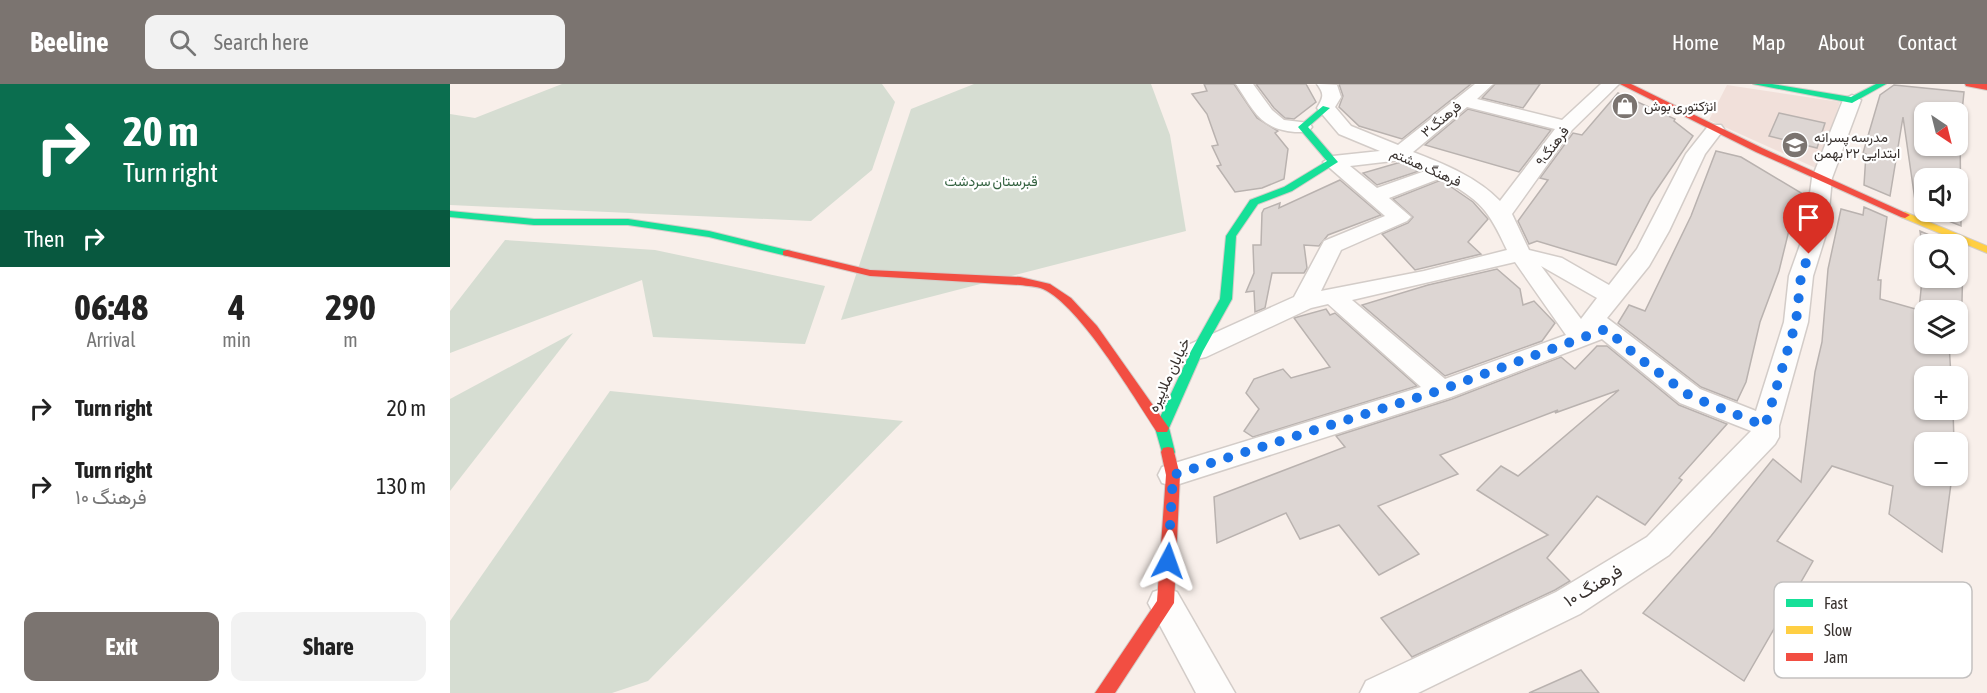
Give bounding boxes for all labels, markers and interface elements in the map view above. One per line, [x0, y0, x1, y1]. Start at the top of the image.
search box [145, 15, 565, 69]
text: Beeline [30, 26, 109, 58]
icon: search [166, 26, 199, 59]
text: Search here [214, 29, 309, 55]
text: Home [1672, 30, 1719, 54]
text: Map [1752, 30, 1786, 54]
text: About [1819, 30, 1865, 54]
text: Contact [1898, 30, 1957, 54]
shop icon: انژکتوری بوش [1610, 91, 1640, 121]
street label: فرهنگ۳ [1418, 98, 1465, 141]
place label: انژکتوری بوش [1644, 98, 1717, 115]
north arrow [1914, 102, 1968, 156]
map controls [1914, 102, 1968, 486]
text: 20 m [123, 107, 198, 155]
icon: right [24, 108, 102, 186]
street label: فرهنگ۹ [1532, 123, 1573, 169]
place label: مدرسه پسرانه ابتدایی ۲۲ بهمن [1814, 129, 1900, 162]
school or university icon: مدرسه پسرانه ابتدایی ۲۲ بهمن [1780, 130, 1810, 160]
street label: فرهنگ هشتم [1388, 144, 1464, 191]
text: Turn right [123, 157, 218, 188]
button: sound [1914, 168, 1968, 222]
park label: قبرستان سردشت [944, 173, 1038, 190]
pin [1783, 192, 1834, 254]
icon: arrive [1792, 201, 1825, 234]
icon: right [77, 222, 110, 255]
text: Then [24, 226, 65, 252]
button: search [1914, 234, 1968, 288]
text: 06:48 [74, 286, 148, 328]
text: 4 [228, 286, 245, 328]
text: 290 [325, 286, 376, 328]
button: layers [1914, 300, 1968, 354]
text: Arrival [87, 328, 136, 351]
text: min [222, 328, 251, 351]
text: m [343, 328, 358, 351]
street label: خیابان ملاپیره [1144, 335, 1195, 415]
button: + [1914, 366, 1968, 420]
icon: right [24, 392, 57, 425]
text: Turn right [75, 395, 152, 421]
text: 20 m [386, 395, 426, 421]
button: − [1914, 432, 1968, 486]
text: Turn right [75, 457, 152, 483]
icon: right [24, 470, 57, 503]
text: 130 m [376, 473, 426, 499]
text: فرهنگ ۱۰ [75, 485, 147, 508]
position arrow [1136, 529, 1200, 593]
street label: فرهنگ ۱۰ [1560, 560, 1626, 612]
legend [1774, 582, 1972, 678]
text: Fast [1824, 594, 1848, 612]
button: Exit [24, 612, 219, 681]
button: Share [231, 612, 426, 681]
text: Slow [1824, 621, 1852, 639]
text: Jam [1824, 648, 1848, 666]

